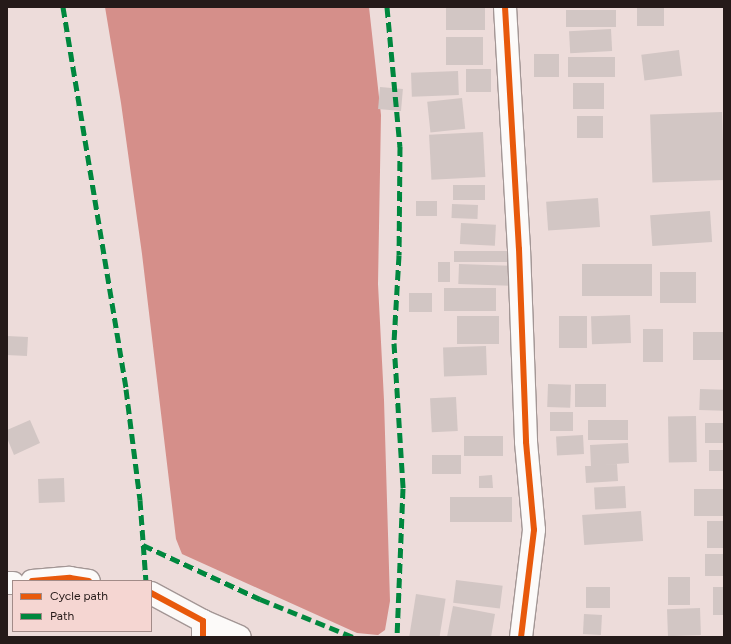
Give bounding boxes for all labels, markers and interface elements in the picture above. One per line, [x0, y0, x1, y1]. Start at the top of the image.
legend [12, 580, 152, 632]
text: Cycle path [50, 589, 108, 603]
text: Path [50, 609, 74, 623]

